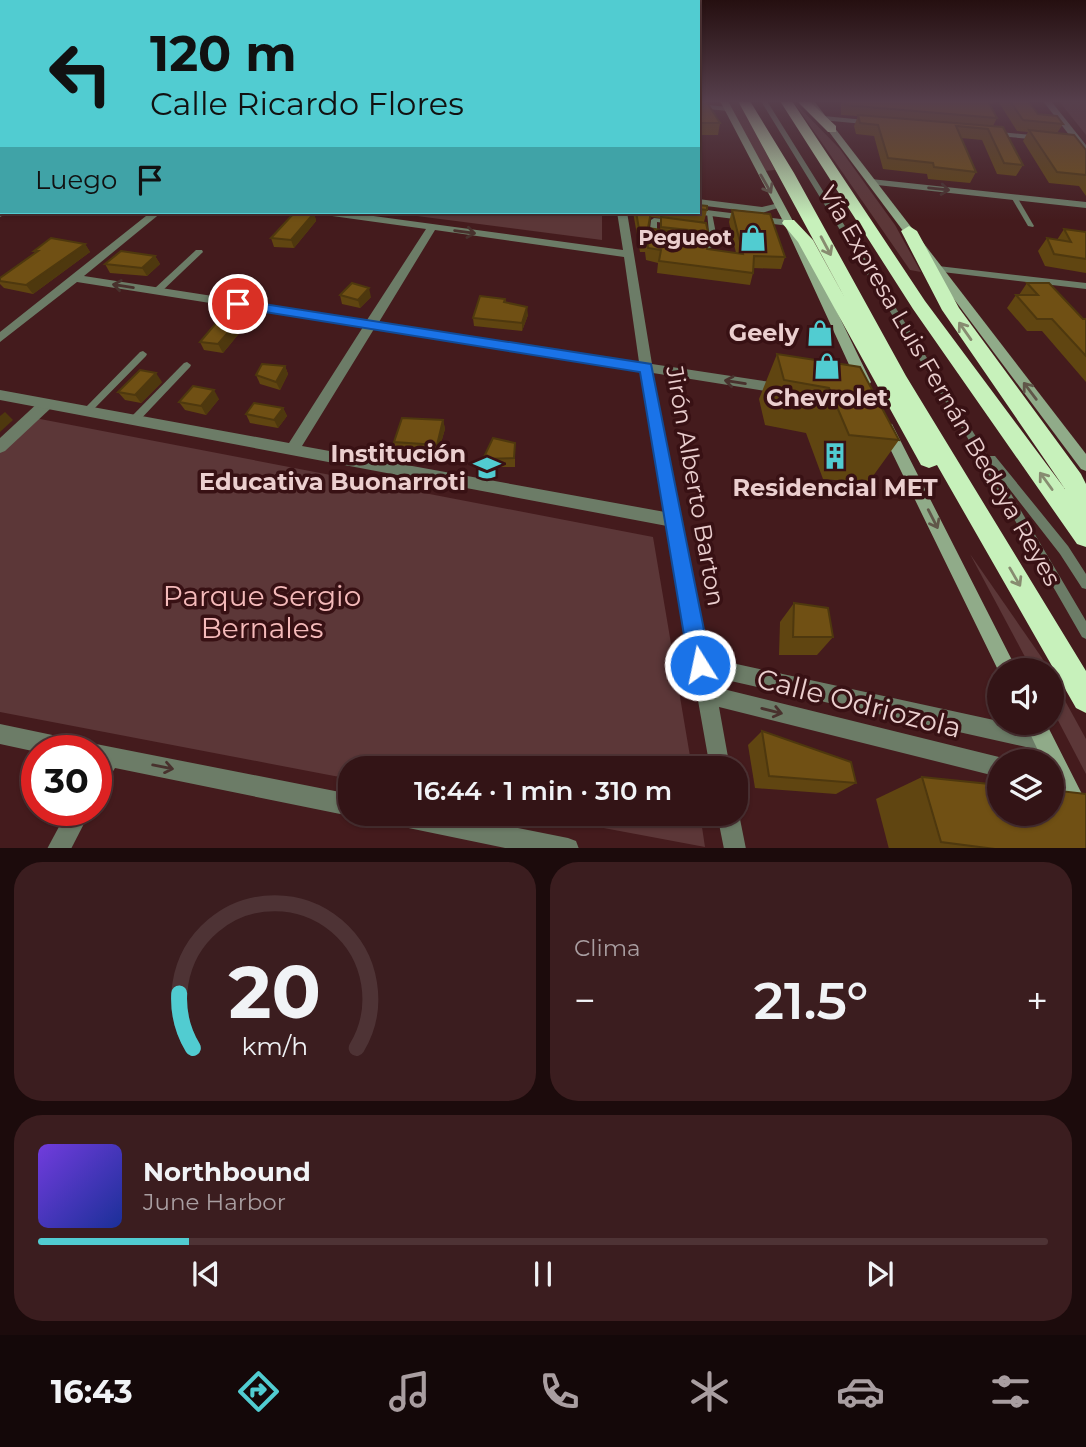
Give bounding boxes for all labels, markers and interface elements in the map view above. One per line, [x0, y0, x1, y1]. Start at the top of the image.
text: 120 m [150, 24, 297, 83]
icon: left [35, 28, 126, 119]
text: Calle Ricardo Flores [150, 84, 464, 123]
icon: arrive [131, 161, 169, 199]
text: Luego [35, 164, 117, 196]
one-way arrow [759, 173, 773, 193]
street label: Vía Expresa Luis Fernán Bedoya Reyes [814, 181, 1067, 591]
one-way arrow [928, 183, 950, 196]
shop icon: Pegueot [738, 223, 768, 253]
one-way arrow [453, 225, 476, 238]
place label: Pegueot [638, 225, 732, 250]
one-way arrow [820, 235, 834, 255]
pin [208, 274, 268, 334]
one-way arrow [112, 279, 135, 292]
icon: arrive [219, 285, 257, 323]
place label: Geely [729, 318, 800, 347]
shop icon: Geely [805, 318, 835, 348]
one-way arrow [958, 322, 972, 341]
shop icon: Chevrolet [812, 351, 842, 381]
street label: Jirón Alberto Barton [660, 363, 731, 608]
one-way arrow [724, 375, 747, 388]
one-way arrow [1023, 382, 1038, 401]
place label: Chevrolet [766, 383, 889, 412]
place label: Institución Educativa Buonarroti [199, 439, 466, 496]
building icon: Residencial MET [820, 441, 850, 471]
school or university icon: Institución Educativa Buonarroti [472, 453, 502, 483]
one-way arrow [1039, 472, 1053, 491]
place label: Residencial MET [732, 473, 938, 502]
one-way arrow [926, 508, 940, 529]
one-way arrow [1008, 566, 1022, 586]
park label: Parque Sergio Bernales [163, 579, 361, 645]
position arrow [663, 628, 737, 702]
map controls [987, 658, 1064, 826]
button: sound [987, 658, 1064, 735]
street label: Calle Odriozola [753, 661, 965, 745]
one-way arrow [760, 705, 783, 718]
speed limit sign: 30 [21, 735, 112, 826]
button: layers [987, 749, 1064, 826]
one-way arrow [151, 761, 174, 775]
text: 16:44 · 1 min · 310 m [414, 775, 672, 807]
text: Clima [574, 934, 641, 962]
text: 20 [229, 948, 321, 1036]
text: 21.5° [754, 969, 868, 1032]
text: − [574, 977, 596, 1024]
text: + [1026, 977, 1048, 1024]
text: km/h [242, 1030, 308, 1060]
text: Northbound [143, 1156, 311, 1188]
text: June Harbor [143, 1188, 286, 1216]
icon: previous [187, 1255, 225, 1293]
icon: pause [524, 1255, 562, 1293]
icon: next [861, 1255, 899, 1293]
icon: directions [234, 1367, 283, 1416]
icon: music [385, 1367, 434, 1416]
icon: phone [535, 1367, 584, 1416]
icon: climate [685, 1367, 734, 1416]
icon: car [836, 1367, 885, 1416]
icon: filters [986, 1367, 1035, 1416]
text: 16:43 [51, 1372, 133, 1411]

